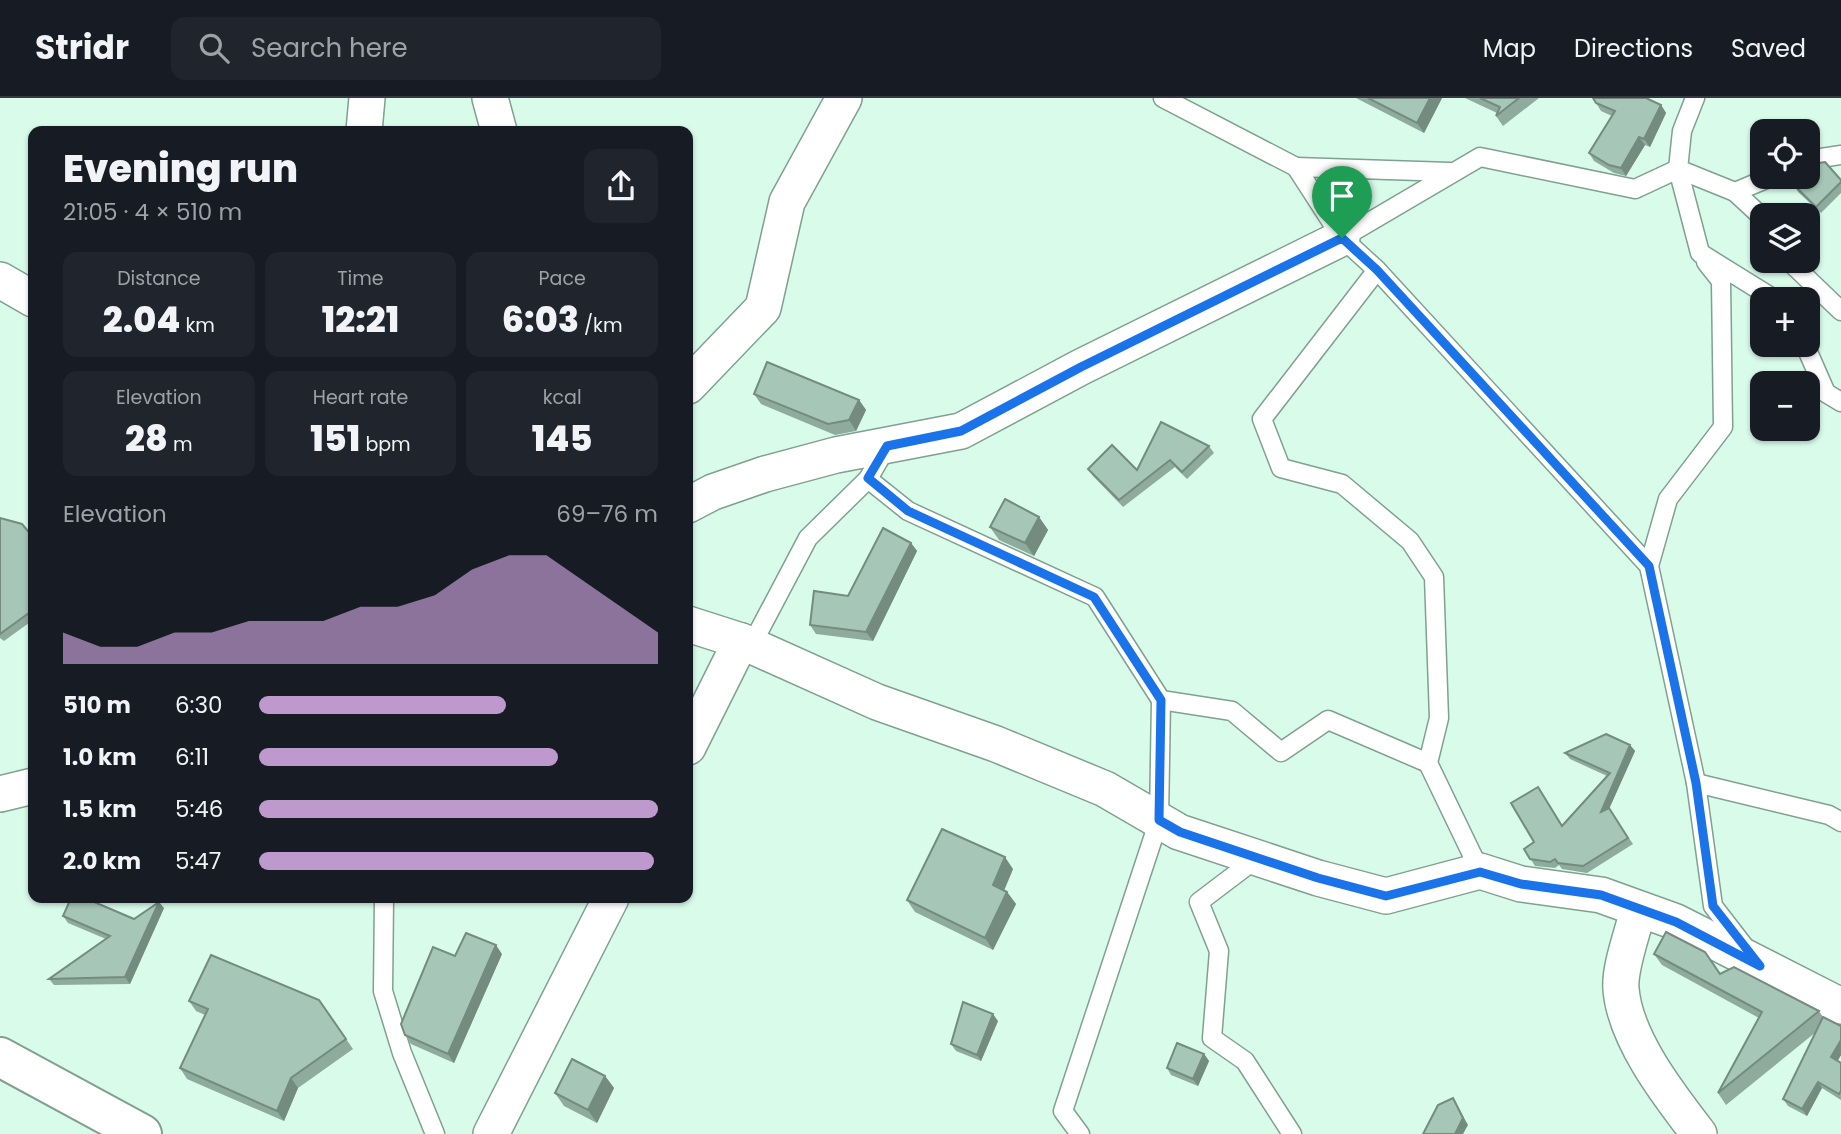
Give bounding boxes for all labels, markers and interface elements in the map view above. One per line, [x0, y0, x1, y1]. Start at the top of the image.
search box [171, 17, 661, 80]
text: Stridr [35, 24, 129, 71]
icon: search [195, 29, 233, 67]
text: Search here [251, 30, 408, 66]
text: Map [1483, 32, 1536, 65]
text: Directions [1574, 32, 1693, 65]
text: Saved [1731, 32, 1806, 65]
map controls [1750, 119, 1820, 441]
button: locate [1750, 119, 1820, 189]
text: Evening run [63, 142, 298, 195]
button: share [584, 149, 658, 223]
pin [1312, 166, 1372, 238]
icon: arrive [1323, 177, 1361, 215]
text: 21:05 · 4 × 510 m [63, 196, 242, 228]
button: layers [1750, 203, 1820, 273]
text: Distance [117, 265, 200, 292]
text: Time [337, 265, 384, 292]
text: Pace [539, 265, 586, 292]
button: + [1750, 287, 1820, 357]
text: 2.04 [103, 295, 180, 344]
text: 12:21 [322, 295, 399, 344]
text: 6:03 [502, 295, 579, 344]
text: km [180, 312, 215, 339]
text: /km [579, 312, 622, 339]
button: − [1750, 371, 1820, 441]
text: Elevation [116, 384, 202, 411]
text: Heart rate [313, 384, 408, 411]
text: kcal [543, 384, 582, 411]
text: 28 [125, 414, 168, 463]
text: 151 [310, 414, 360, 463]
text: 145 [532, 414, 592, 463]
text: m [168, 431, 193, 458]
text: bpm [360, 431, 411, 458]
text: Elevation [63, 498, 167, 530]
text: 69–76 m [556, 498, 658, 530]
text: 510 m [63, 689, 131, 721]
text: 6:30 [175, 689, 223, 721]
text: 1.0 km [63, 741, 137, 773]
text: 6:11 [175, 741, 209, 773]
text: 1.5 km [63, 793, 137, 825]
text: 5:46 [175, 793, 223, 825]
text: 2.0 km [63, 845, 141, 877]
text: 5:47 [175, 845, 221, 877]

